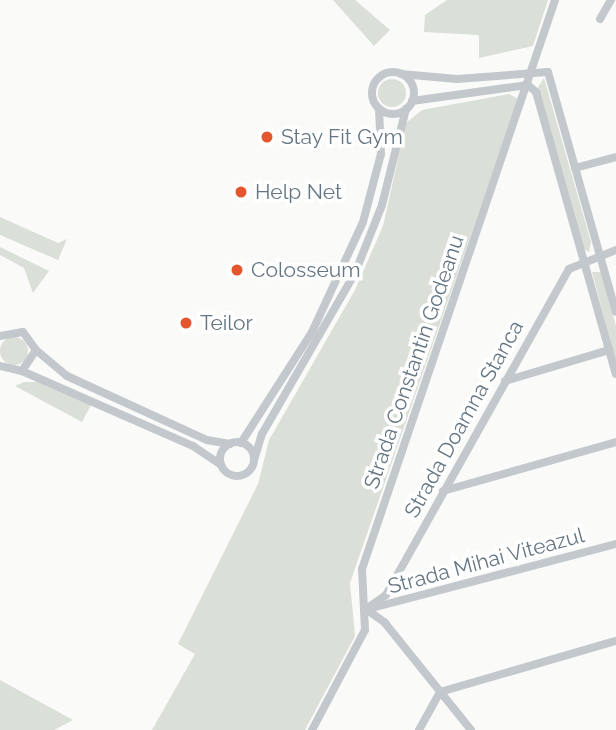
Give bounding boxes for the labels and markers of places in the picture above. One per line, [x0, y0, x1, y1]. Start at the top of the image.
place label: Stay Fit Gym [281, 124, 403, 150]
marker: Stay Fit Gym [259, 129, 275, 145]
place label: Help Net [255, 179, 342, 205]
marker: Help Net [233, 184, 249, 200]
place label: Colosseum [251, 257, 360, 283]
marker: Colosseum [229, 262, 245, 278]
place label: Teilor [200, 310, 253, 336]
marker: Teilor [178, 315, 194, 331]

